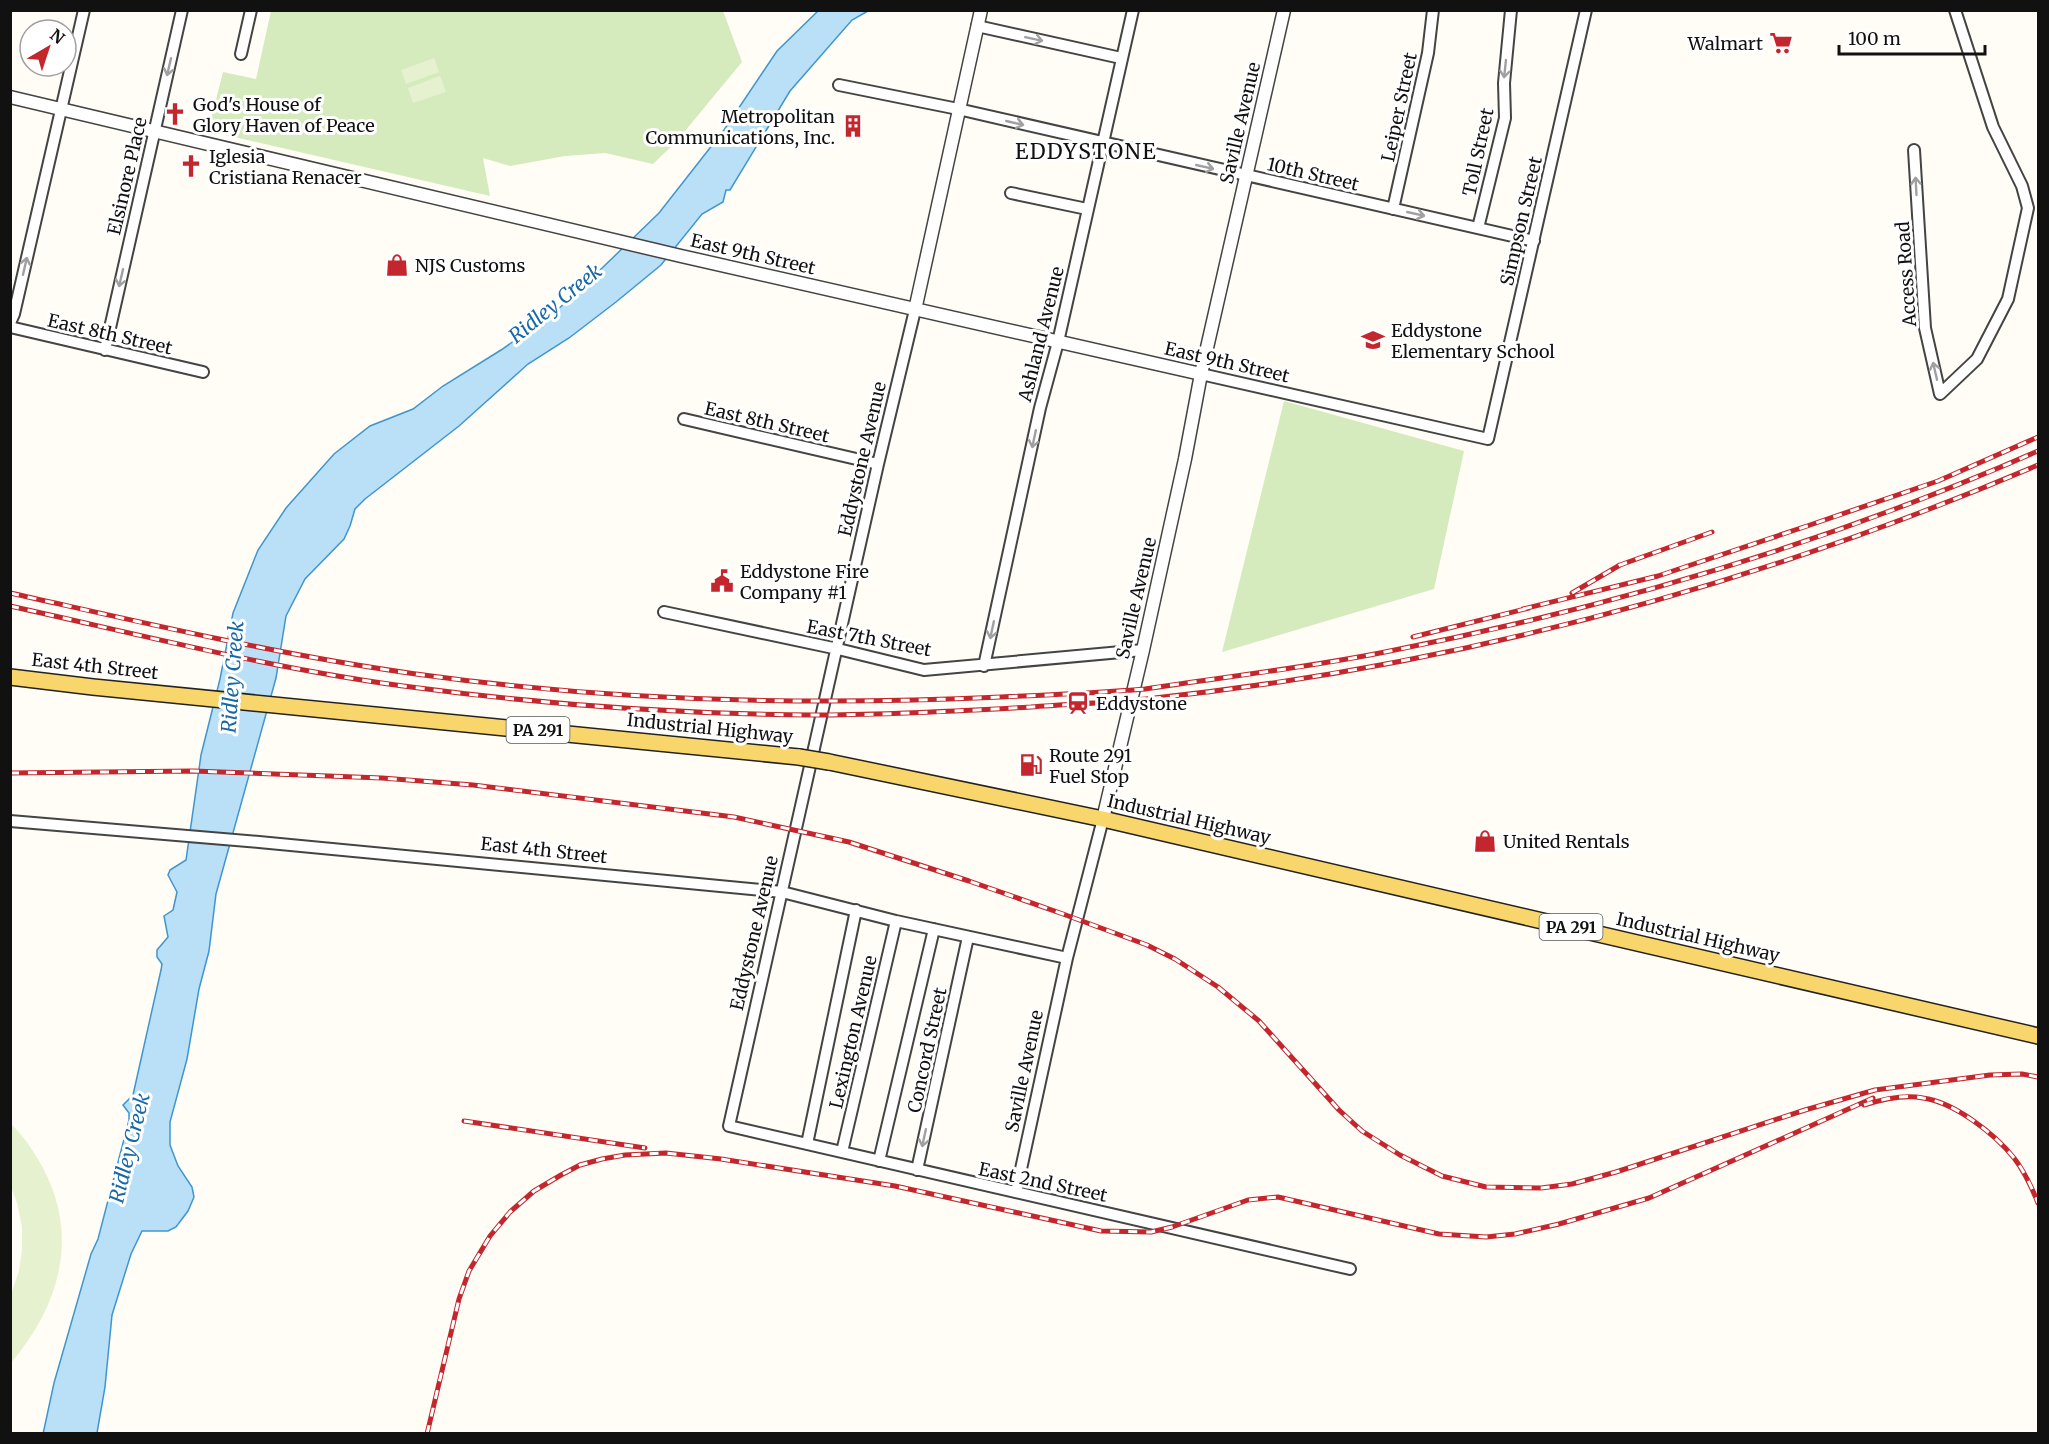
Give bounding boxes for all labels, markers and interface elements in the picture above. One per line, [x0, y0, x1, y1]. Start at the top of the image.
north arrow [18, 18, 78, 78]
scale bar [1839, 18, 1984, 56]
text: N [46, 25, 69, 48]
text: 100 m [1848, 27, 1901, 50]
supermarket icon: Walmart [1768, 30, 1794, 56]
place label: Walmart [1687, 32, 1763, 55]
one-way arrow [1024, 33, 1043, 45]
street label: Leiper Street [1376, 50, 1422, 164]
one-way arrow [163, 58, 175, 77]
one-way arrow [1499, 58, 1510, 78]
street label: Saville Avenue [1215, 60, 1265, 186]
place label: God's House of Glory Haven of Peace [193, 93, 375, 137]
church icon: God's House of Glory Haven of Peace [162, 101, 188, 127]
place label: Metropolitan Communications, Inc. [646, 105, 835, 149]
street label: Toll Street [1457, 106, 1499, 198]
building icon: Metropolitan Communications, Inc. [840, 113, 866, 139]
street label: Elsinore Place [102, 115, 152, 237]
one-way arrow [1005, 118, 1024, 129]
district label: EDDYSTONE [1015, 138, 1157, 165]
place label: Iglesia Cristiana Renacer [209, 145, 362, 189]
street label: 10th Street [1265, 152, 1361, 196]
church icon: Iglesia Cristiana Renacer [178, 153, 204, 179]
street label: Simpson Street [1495, 154, 1547, 288]
one-way arrow [1196, 161, 1215, 173]
one-way arrow [1911, 176, 1922, 196]
one-way arrow [1406, 209, 1425, 221]
street label: Access Road [1891, 220, 1921, 328]
street label: East 9th Street [688, 228, 818, 280]
shop icon: NJS Customs [384, 252, 410, 278]
place label: NJS Customs [415, 254, 526, 277]
one-way arrow [20, 257, 32, 276]
water label: Ridley Creek [504, 258, 607, 348]
street label: Ashland Avenue [1013, 264, 1069, 405]
one-way arrow [115, 268, 127, 287]
street label: East 8th Street [45, 308, 175, 360]
place label: Eddystone Elementary School [1391, 319, 1555, 363]
school or university icon: Eddystone Elementary School [1360, 327, 1386, 353]
street label: East 9th Street [1162, 336, 1292, 388]
one-way arrow [1928, 362, 1940, 381]
street label: Eddystone Avenue [833, 379, 891, 539]
street label: East 8th Street [702, 396, 832, 448]
one-way arrow [1027, 429, 1039, 448]
street label: Saville Avenue [1111, 535, 1161, 661]
place label: Eddystone Fire Company #1 [740, 560, 869, 604]
public building icon: Eddystone Fire Company #1 [709, 568, 735, 594]
street label: East 7th Street [805, 615, 933, 661]
one-way arrow [986, 619, 997, 639]
water label: Ridley Creek [216, 620, 248, 734]
street label: East 4th Street [31, 648, 159, 684]
station icon: Eddystone [1065, 690, 1091, 716]
place label: Eddystone [1096, 692, 1187, 715]
street label: Industrial Highway [626, 708, 795, 748]
road number: PA 291 [506, 717, 570, 743]
place label: Route 291 Fuel Stop [1049, 744, 1132, 788]
fuel station icon: Route 291 Fuel Stop [1018, 752, 1044, 778]
street label: Industrial Highway [1105, 789, 1273, 849]
shop icon: United Rentals [1472, 828, 1498, 854]
place label: United Rentals [1503, 830, 1630, 853]
street label: East 4th Street [480, 832, 608, 868]
street label: Eddystone Avenue [725, 853, 783, 1013]
street label: Industrial Highway [1614, 907, 1782, 967]
road number: PA 291 [1540, 914, 1602, 940]
street label: Lexington Avenue [824, 953, 882, 1111]
street label: Concord Street [903, 985, 951, 1115]
street label: Saville Avenue [1000, 1008, 1048, 1134]
water label: Ridley Creek [103, 1090, 155, 1205]
one-way arrow [918, 1127, 929, 1147]
street label: East 2nd Street [977, 1157, 1109, 1207]

